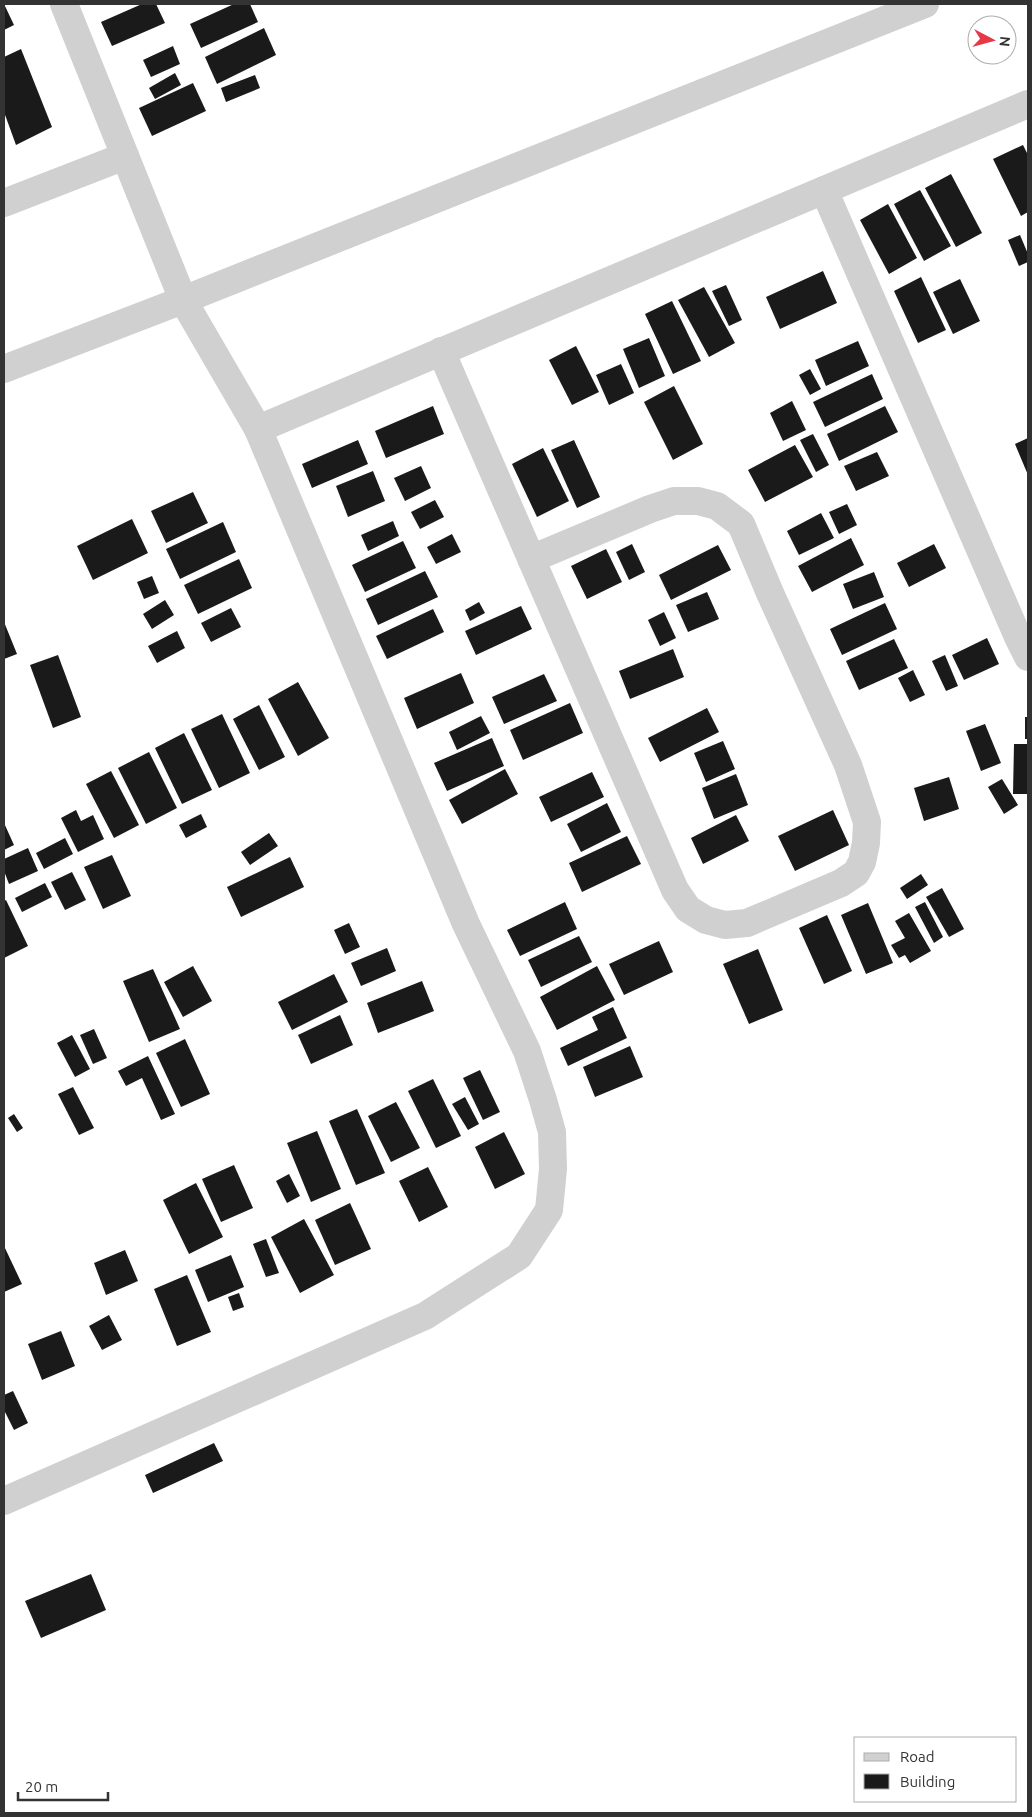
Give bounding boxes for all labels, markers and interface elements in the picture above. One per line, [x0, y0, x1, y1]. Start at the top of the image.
north arrow [967, 15, 1017, 65]
text: N [996, 35, 1013, 47]
legend [854, 1737, 1017, 1802]
text: Road [900, 1748, 935, 1765]
scale bar [18, 1770, 108, 1802]
text: Building [900, 1773, 955, 1790]
text: 20 m [25, 1778, 58, 1795]

